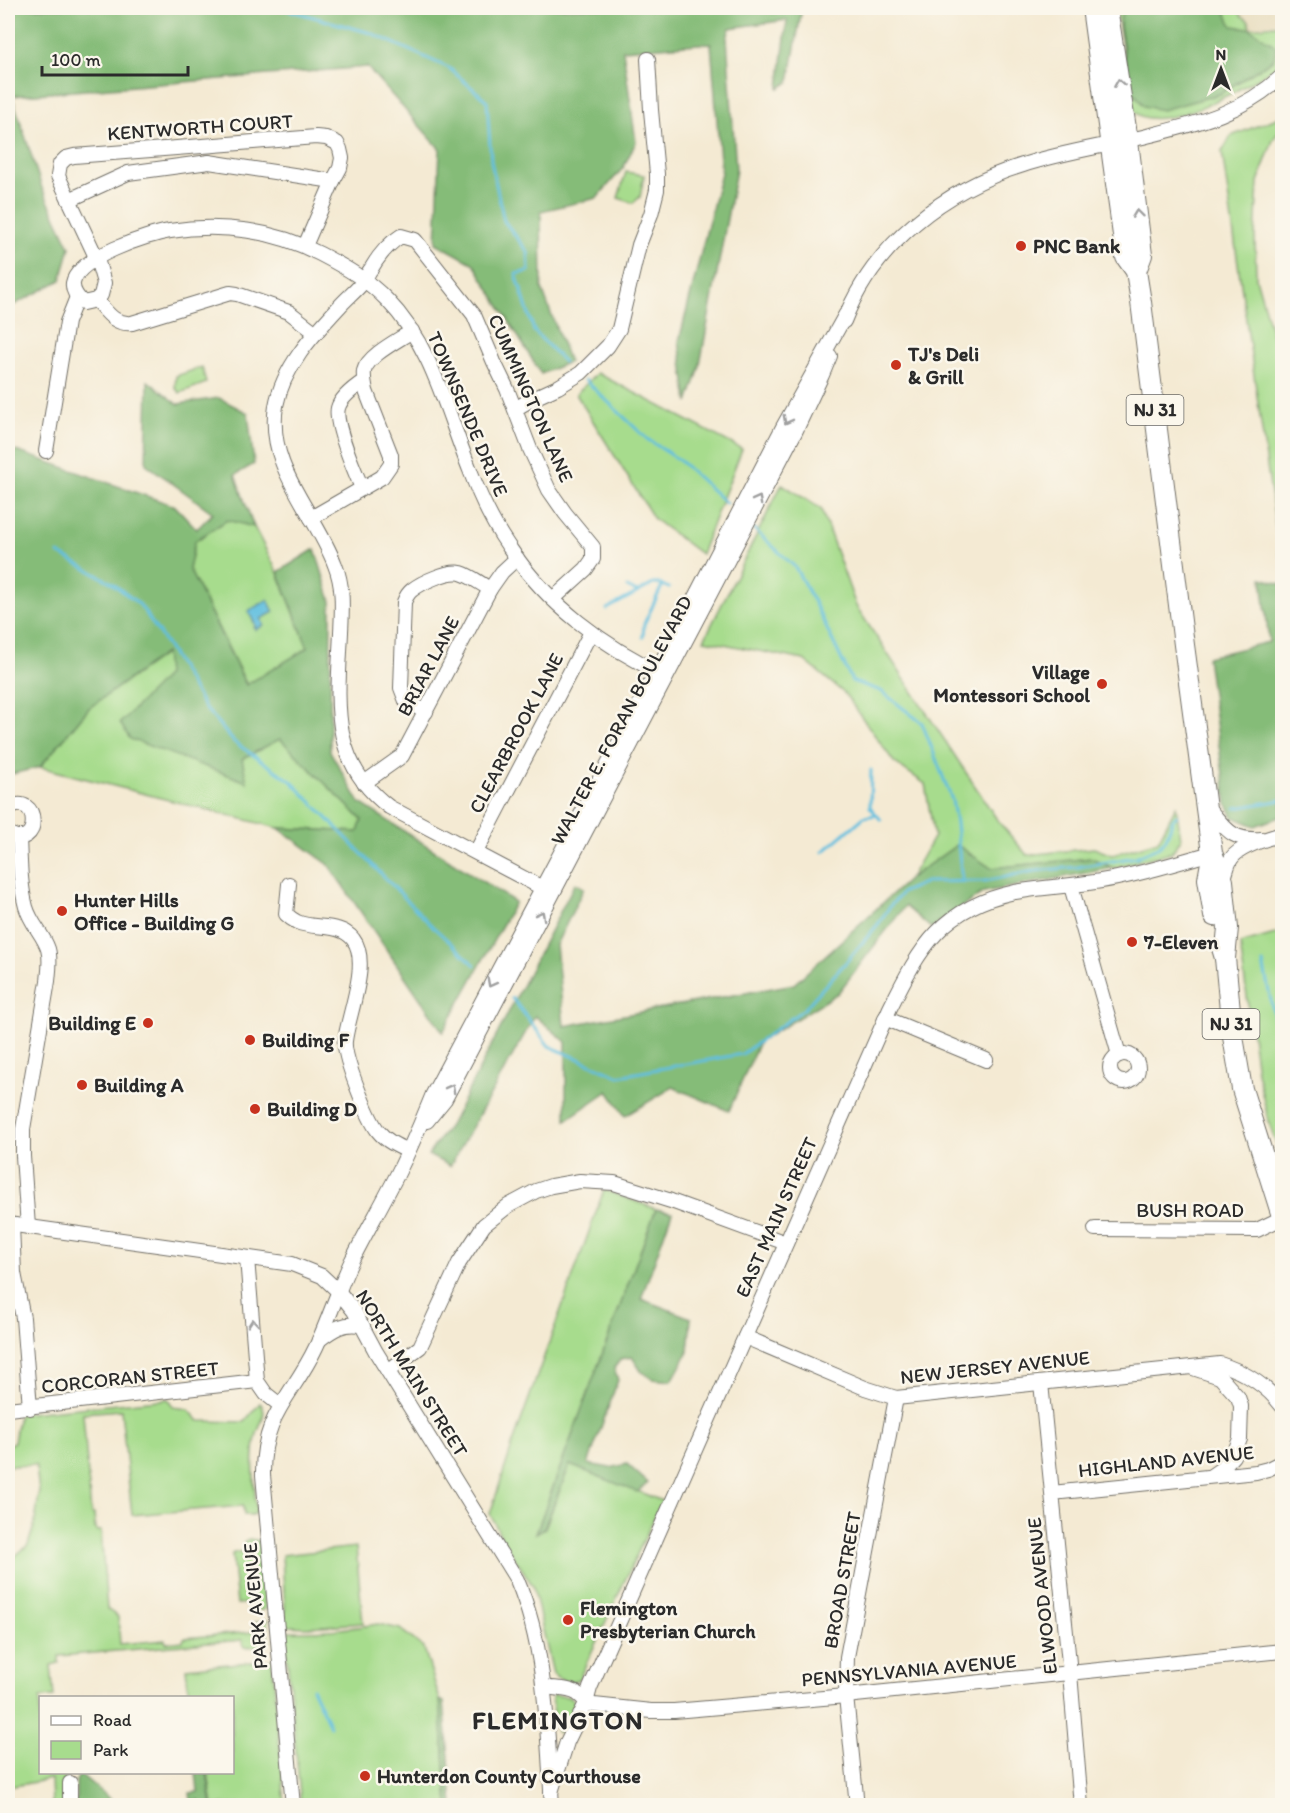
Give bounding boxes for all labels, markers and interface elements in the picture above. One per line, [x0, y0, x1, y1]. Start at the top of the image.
scale bar [42, 39, 188, 77]
north arrow [1191, 39, 1251, 99]
text: N [1216, 45, 1226, 64]
text: 100 m [51, 49, 101, 71]
one-way arrow [1113, 78, 1125, 88]
street label: KENTWORTH COURT [106, 109, 294, 145]
one-way arrow [1131, 209, 1144, 218]
place label: PNC Bank [1033, 234, 1121, 258]
marker: PNC Bank [1014, 239, 1028, 253]
street label: CUMMINGTON LANE [483, 310, 579, 486]
street label: TOWNSENDE DRIVE [422, 328, 514, 500]
place label: TJ's Deli & Grill [907, 342, 979, 389]
marker: TJ's Deli & Grill [889, 358, 903, 372]
road number: NJ 31 [1126, 395, 1184, 425]
one-way arrow [783, 414, 794, 425]
one-way arrow [751, 496, 762, 507]
street label: WALTER E. FORAN BOULEVARD [545, 591, 697, 849]
street label: BRIAR LANE [392, 612, 464, 720]
street label: CLEARBROOK LANE [464, 649, 568, 817]
place label: Village Montessori School [933, 660, 1090, 707]
marker: Village Montessori School [1095, 677, 1109, 691]
place label: Hunter Hills Office - Building G [74, 888, 235, 936]
marker: Hunter Hills Office - Building G [55, 904, 69, 918]
one-way arrow [534, 911, 545, 921]
place label: 7-Eleven [1143, 930, 1219, 954]
marker: 7-Eleven [1125, 935, 1139, 949]
one-way arrow [487, 977, 498, 988]
road number: NJ 31 [1202, 1009, 1260, 1039]
place label: Building E [48, 1011, 136, 1036]
marker: Building E [141, 1016, 155, 1030]
place label: Building F [262, 1028, 350, 1053]
marker: Building F [243, 1033, 257, 1047]
place label: Building A [94, 1073, 184, 1098]
marker: Building A [75, 1078, 89, 1092]
one-way arrow [444, 1084, 455, 1094]
place label: Building D [267, 1097, 357, 1122]
marker: Building D [248, 1102, 262, 1116]
street label: EAST MAIN STREET [730, 1133, 822, 1301]
street label: BUSH ROAD [1136, 1198, 1244, 1222]
street label: NORTH MAIN STREET [351, 1285, 473, 1461]
one-way arrow [247, 1318, 260, 1327]
street label: NEW JERSEY AVENUE [899, 1345, 1091, 1389]
street label: CORCORAN STREET [40, 1356, 220, 1398]
street label: HIGHLAND AVENUE [1077, 1440, 1255, 1482]
street label: BROAD STREET [818, 1510, 866, 1650]
street label: ELWOOD AVENUE [1022, 1516, 1062, 1676]
street label: PARK AVENUE [238, 1542, 272, 1670]
place label: Flemington Presbyterian Church [580, 1596, 756, 1644]
marker: Flemington Presbyterian Church [561, 1613, 575, 1627]
street label: PENNSYLVANIA AVENUE [800, 1649, 1018, 1691]
legend [39, 1696, 234, 1774]
district label: FLEMINGTON [472, 1704, 644, 1736]
text: Road [93, 1709, 132, 1731]
text: Park [93, 1739, 128, 1761]
place label: Hunterdon County Courthouse [377, 1764, 641, 1789]
marker: Hunterdon County Courthouse [358, 1769, 372, 1783]

